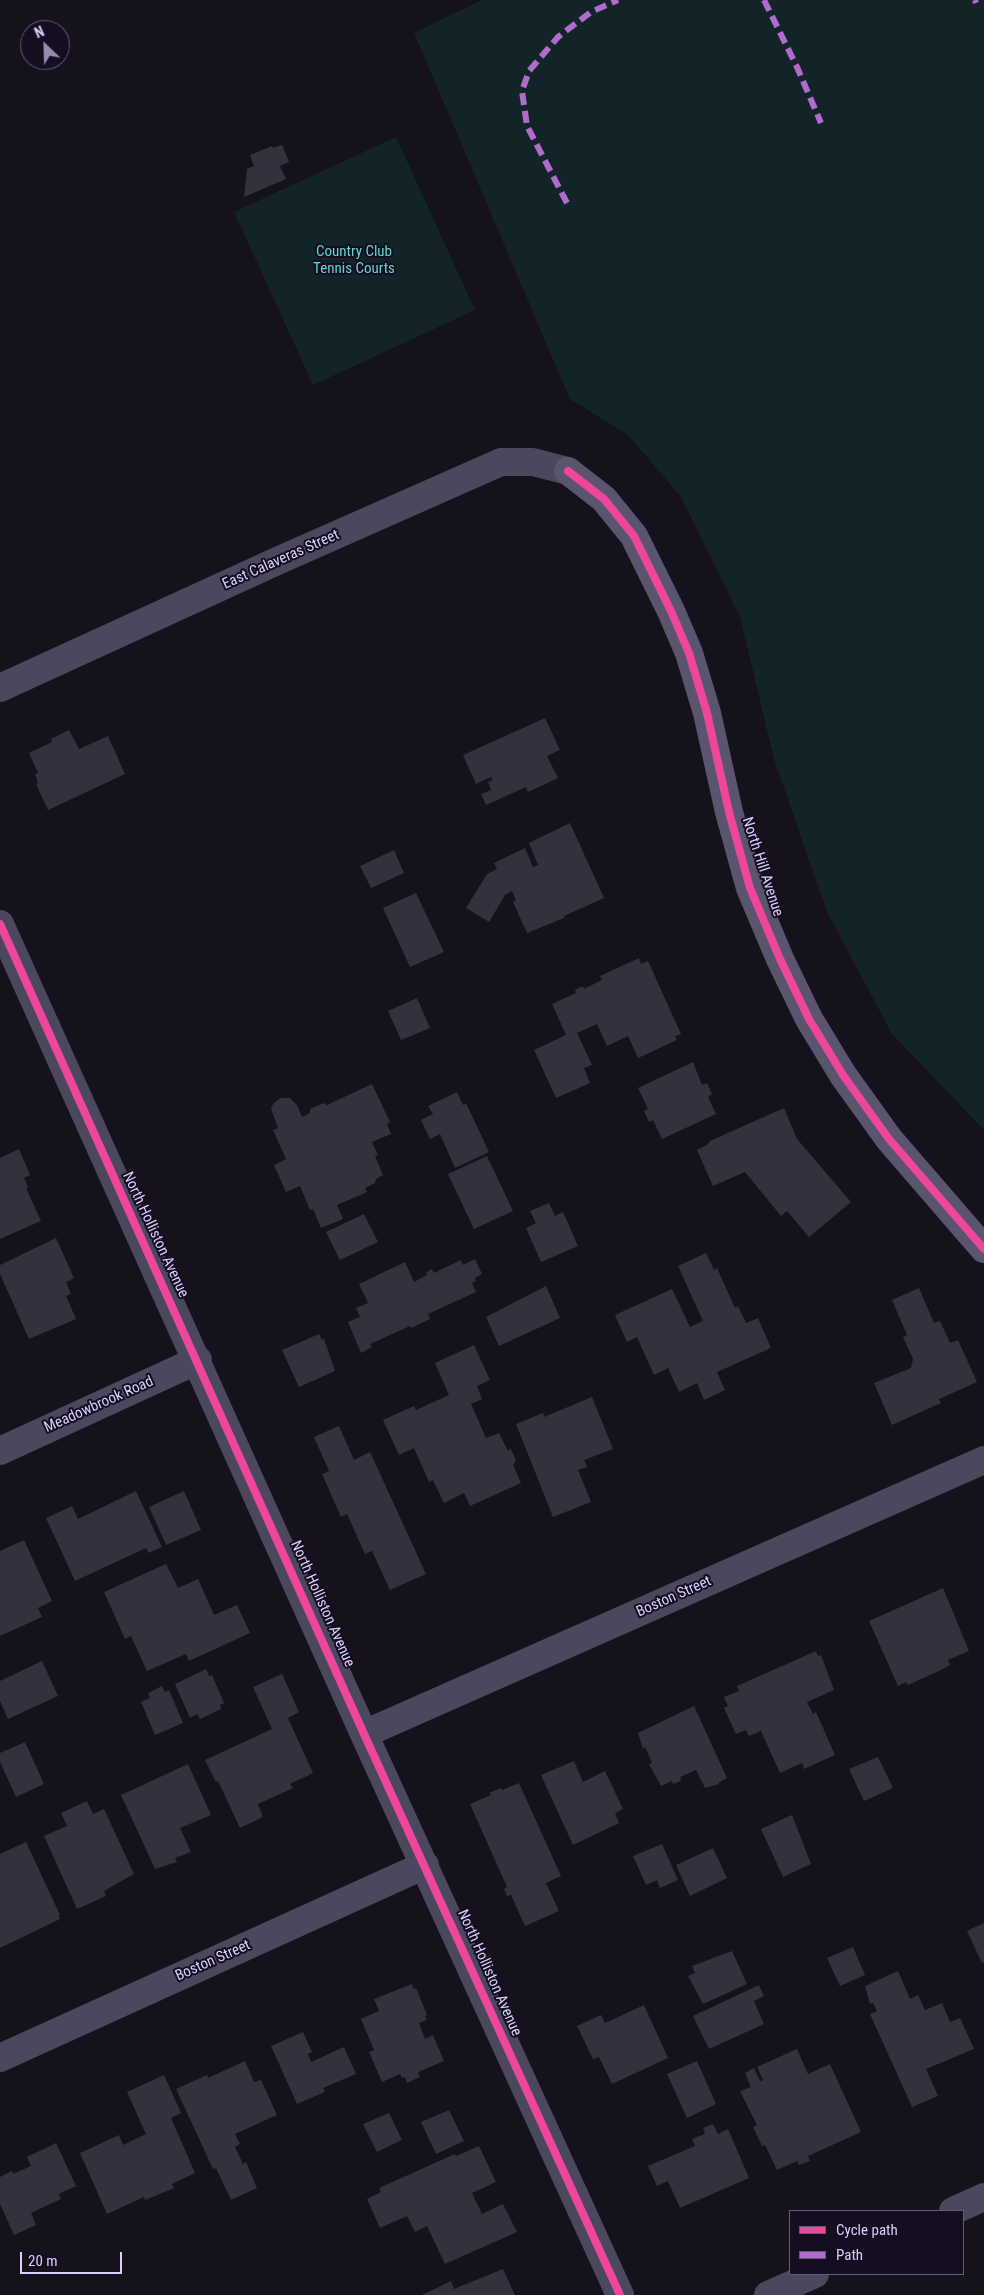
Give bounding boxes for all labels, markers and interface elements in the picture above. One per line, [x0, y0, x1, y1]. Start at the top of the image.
north arrow [20, 20, 70, 70]
text: N [32, 23, 46, 41]
park label: Country Club Tennis Courts [313, 243, 395, 278]
street label: East Calaveras Street [220, 526, 342, 594]
street label: North Hill Avenue [738, 815, 786, 919]
street label: North Holliston Avenue [118, 1169, 192, 1301]
street label: Meadowbrook Road [42, 1373, 156, 1437]
street label: North Holliston Avenue [286, 1538, 358, 1670]
street label: Boston Street [634, 1572, 714, 1622]
street label: North Holliston Avenue [453, 1907, 525, 2039]
street label: Boston Street [173, 1936, 253, 1986]
legend [789, 2210, 964, 2275]
text: Cycle path [836, 2221, 898, 2239]
scale bar [22, 2242, 125, 2274]
text: Path [836, 2246, 863, 2264]
text: 20 m [28, 2252, 58, 2270]

